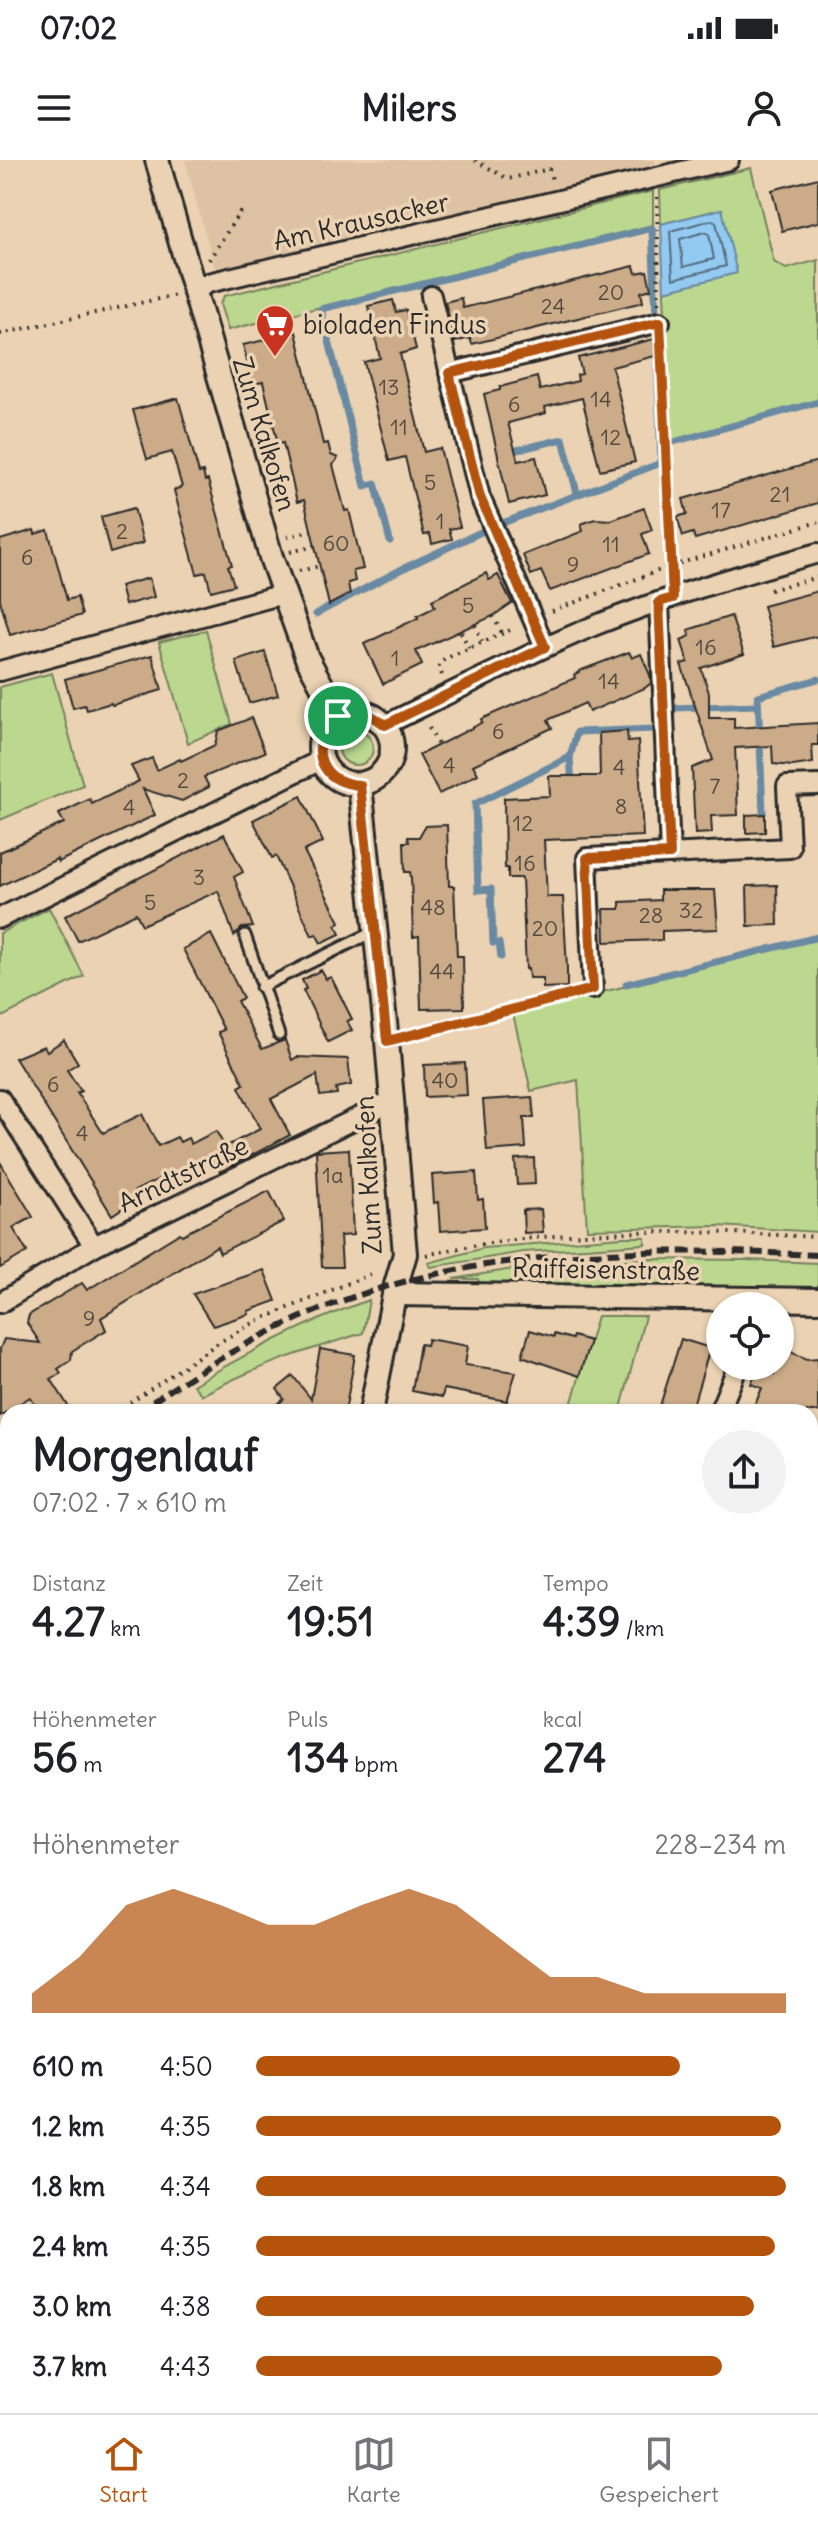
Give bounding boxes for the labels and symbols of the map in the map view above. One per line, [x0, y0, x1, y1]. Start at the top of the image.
street label: Am Krausacker [270, 185, 453, 257]
house number: 20 [598, 278, 624, 306]
house number: 24 [541, 292, 565, 320]
supermarket icon: bioladen Findus [254, 303, 296, 358]
place label: bioladen Findus [303, 308, 487, 341]
street label: Zum Kalkofen [226, 353, 304, 515]
house number: 13 [378, 373, 400, 401]
house number: 14 [590, 385, 612, 413]
house number: 6 [508, 390, 520, 418]
house number: 11 [390, 413, 408, 441]
house number: 12 [601, 423, 621, 451]
house number: 5 [424, 468, 436, 496]
house number: 21 [770, 480, 790, 508]
house number: 17 [711, 496, 731, 524]
house number: 1 [436, 507, 444, 535]
house number: 2 [116, 517, 128, 545]
house number: 60 [322, 529, 350, 557]
house number: 11 [602, 530, 620, 558]
house number: 6 [21, 543, 33, 571]
house number: 9 [567, 550, 579, 578]
house number: 5 [462, 591, 474, 619]
house number: 16 [695, 633, 717, 661]
house number: 1 [391, 644, 399, 672]
house number: 14 [598, 667, 620, 695]
pin [304, 682, 372, 750]
house number: 6 [492, 717, 504, 745]
house number: 4 [443, 751, 455, 779]
house number: 4 [613, 753, 625, 781]
house number: 2 [177, 766, 189, 794]
house number: 7 [710, 772, 721, 800]
house number: 8 [615, 792, 627, 820]
house number: 4 [123, 793, 135, 821]
house number: 12 [513, 809, 533, 837]
house number: 16 [514, 849, 536, 877]
house number: 3 [193, 863, 205, 891]
house number: 5 [144, 888, 156, 916]
house number: 48 [420, 893, 446, 921]
house number: 32 [679, 896, 703, 924]
house number: 28 [639, 901, 663, 929]
house number: 20 [532, 914, 558, 942]
house number: 44 [429, 957, 455, 985]
house number: 40 [431, 1066, 459, 1094]
house number: 6 [47, 1070, 59, 1098]
street label: Zum Kalkofen [347, 1095, 389, 1255]
house number: 4 [76, 1119, 88, 1147]
street label: Arndtstraße [113, 1128, 253, 1220]
house number: 1a [322, 1161, 344, 1189]
street label: Raiffeisenstraße [512, 1251, 700, 1287]
house number: 9 [83, 1304, 95, 1332]

